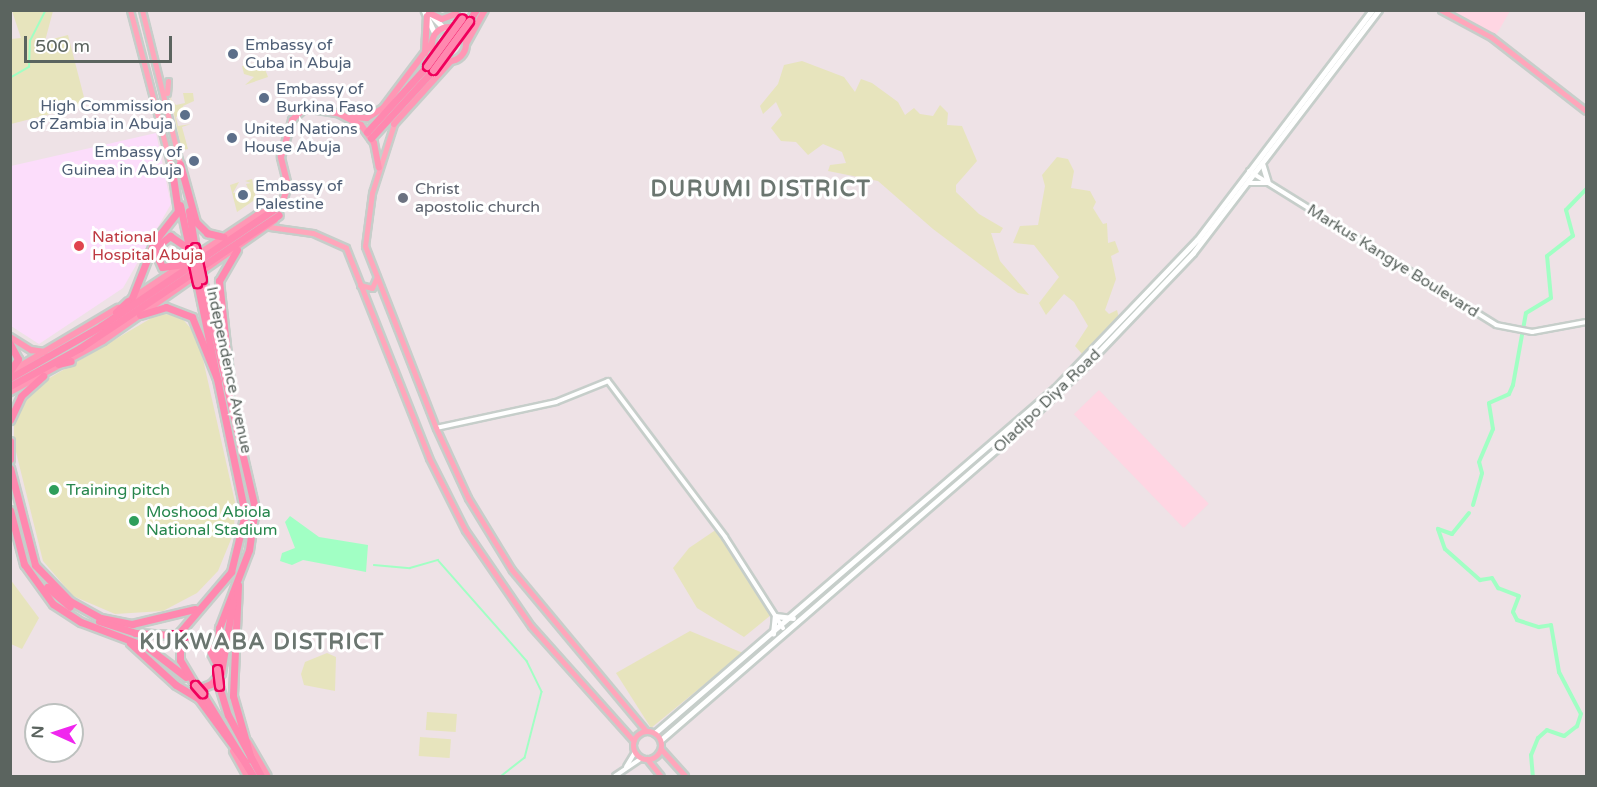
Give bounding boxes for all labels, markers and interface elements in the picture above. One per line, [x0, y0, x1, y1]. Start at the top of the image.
scale bar [27, 24, 176, 62]
text: 500 m [35, 35, 90, 57]
place label: Embassy of Cuba in Abuja [245, 35, 352, 73]
marker: Embassy of Cuba in Abuja [226, 47, 240, 61]
place label: Embassy of Burkina Faso [276, 79, 373, 117]
marker: Embassy of Burkina Faso [257, 91, 271, 105]
place label: High Commission of Zambia in Abuja [29, 96, 173, 134]
marker: High Commission of Zambia in Abuja [178, 108, 192, 122]
place label: United Nations House Abuja [244, 119, 358, 157]
marker: United Nations House Abuja [225, 131, 239, 145]
place label: Embassy of Guinea in Abuja [62, 142, 182, 180]
marker: Embassy of Guinea in Abuja [187, 154, 201, 168]
place label: Embassy of Palestine [255, 176, 343, 214]
district label: DURUMI DISTRICT [651, 177, 871, 203]
place label: Christ apostolic church [415, 179, 540, 217]
marker: Embassy of Palestine [236, 188, 250, 202]
marker: Christ apostolic church [396, 191, 410, 205]
street label: Markus Kangye Boulevard [1304, 200, 1482, 322]
place label: National Hospital Abuja [92, 227, 203, 265]
marker: National Hospital Abuja [70, 237, 88, 255]
street label: Independence Avenue [202, 285, 256, 455]
street label: Oladipo Diya Road [989, 345, 1105, 457]
place label: Training pitch [66, 480, 170, 500]
marker: Training pitch [47, 483, 61, 497]
place label: Moshood Abiola National Stadium [146, 502, 277, 540]
marker: Moshood Abiola National Stadium [127, 514, 141, 528]
district label: KUKWABA DISTRICT [139, 630, 385, 656]
north arrow [24, 703, 84, 763]
text: N [28, 725, 48, 739]

